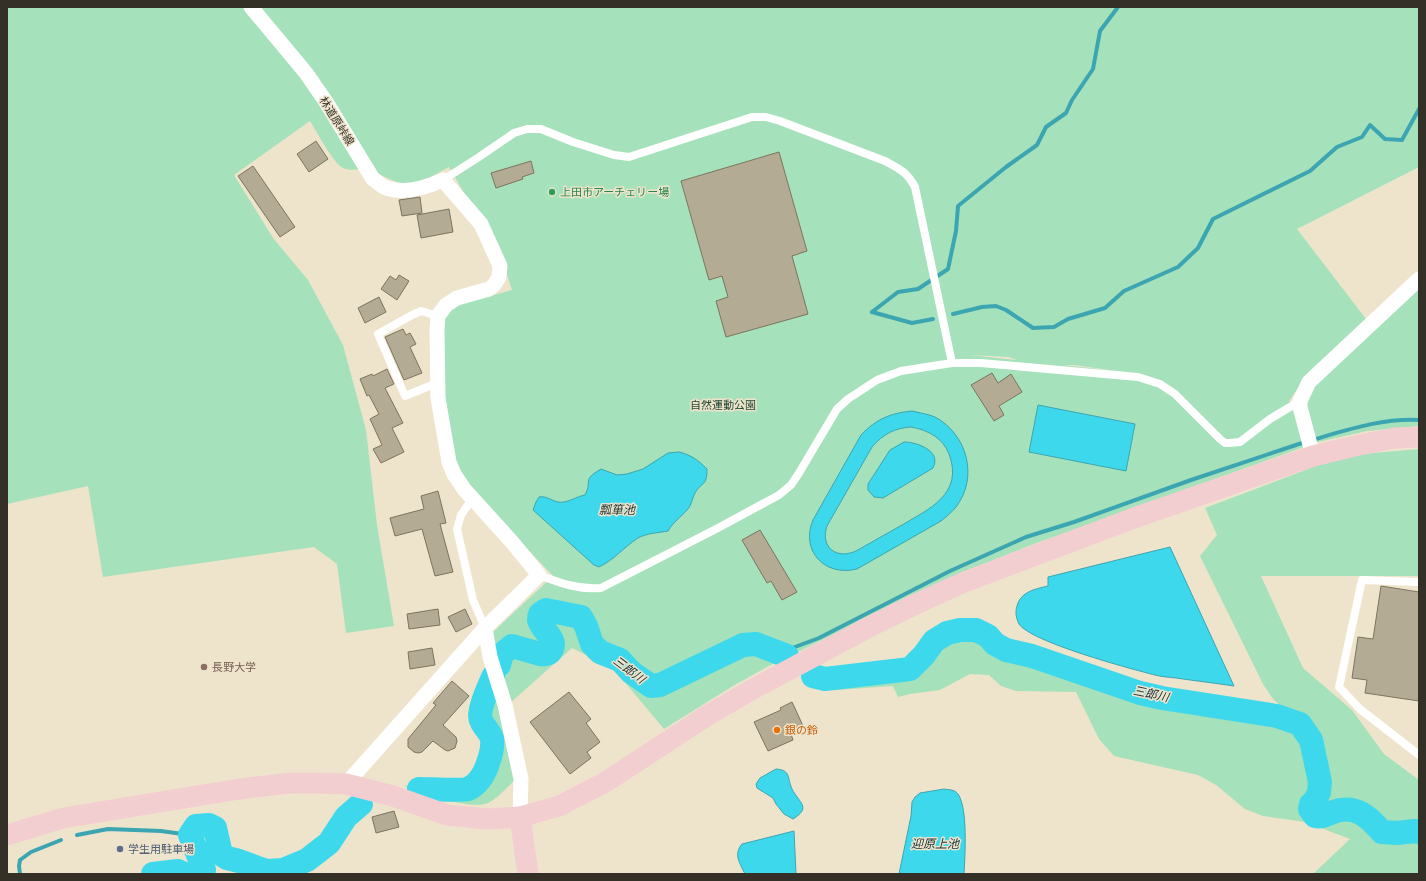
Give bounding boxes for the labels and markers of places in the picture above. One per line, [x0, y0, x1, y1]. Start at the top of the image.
place label: 上田市アーチェリー場 [560, 186, 669, 198]
marker: 上田市アーチェリー場 [547, 187, 557, 197]
place label: 長野大学 [212, 661, 256, 673]
marker: 長野大学 [199, 662, 209, 672]
place label: 銀の鈴 [785, 724, 818, 736]
marker: 銀の鈴 [772, 725, 782, 735]
place label: 学生用駐車場 [128, 843, 194, 855]
marker: 学生用駐車場 [115, 844, 125, 854]

